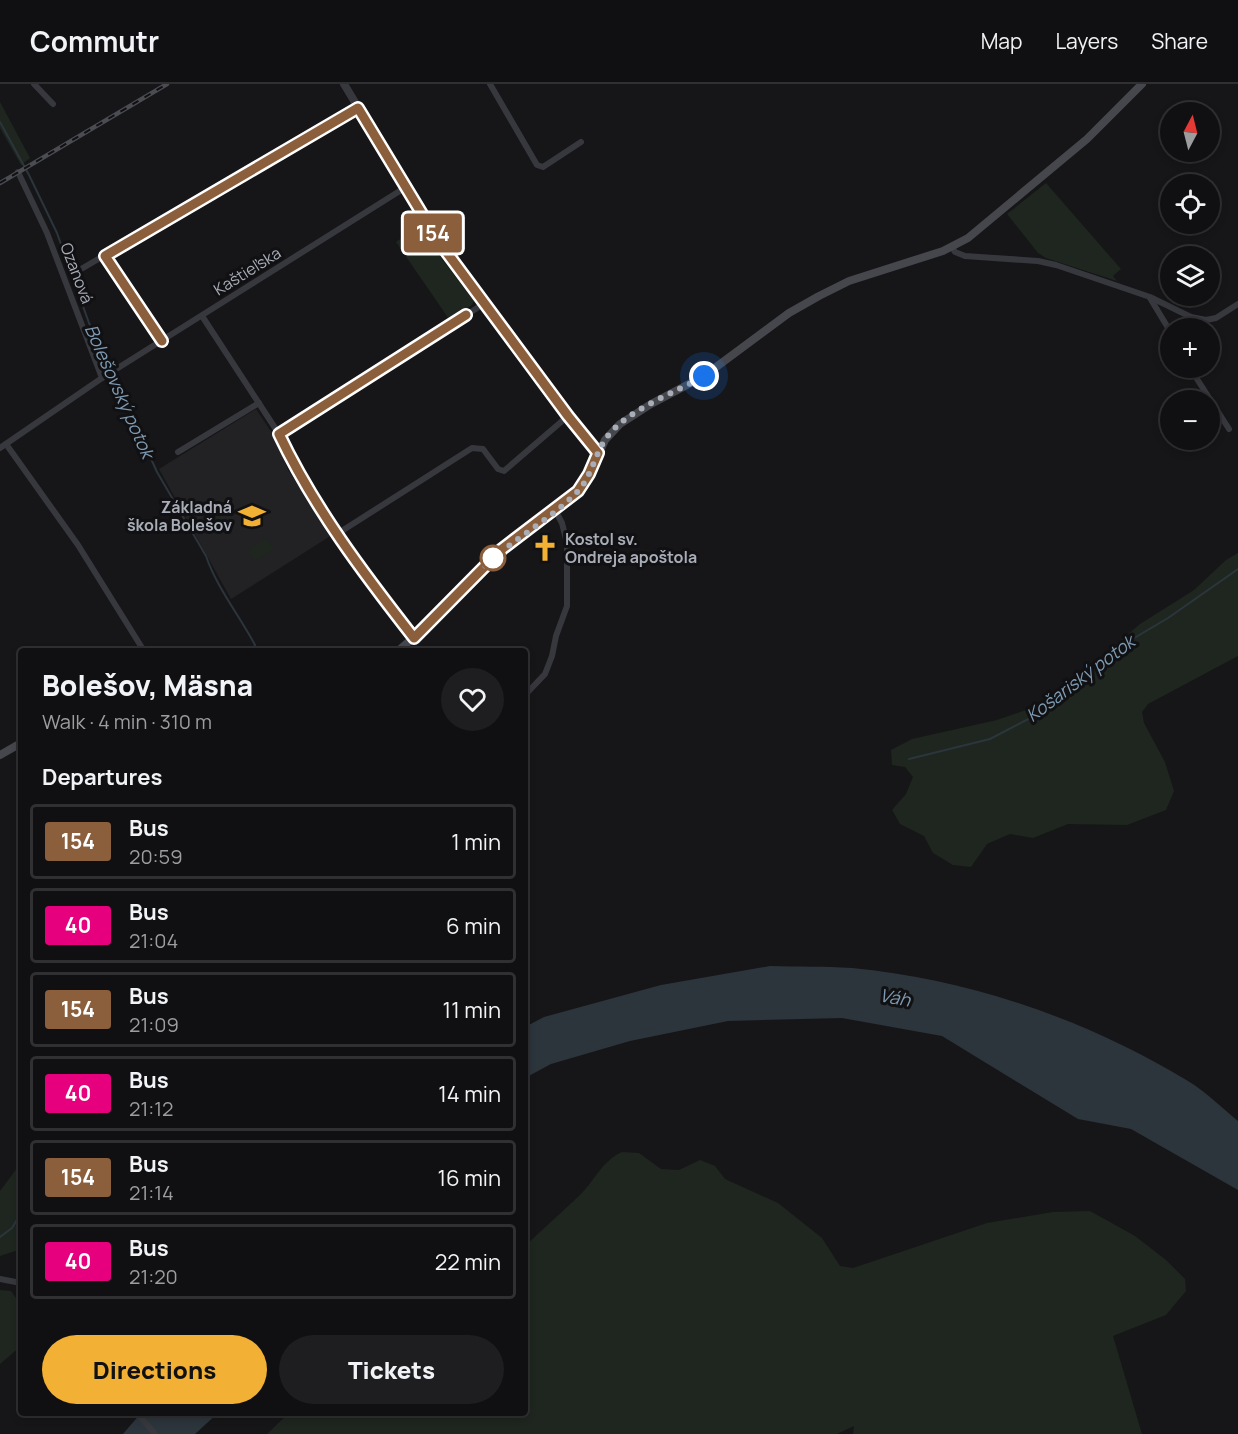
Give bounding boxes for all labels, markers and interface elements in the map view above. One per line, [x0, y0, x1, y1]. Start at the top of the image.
text: Commutr [30, 22, 159, 60]
text: Map [981, 27, 1022, 55]
text: Layers [1055, 27, 1118, 55]
text: Share [1151, 27, 1208, 55]
north arrow [1160, 102, 1220, 162]
map controls [1160, 102, 1220, 450]
button: locate [1160, 174, 1220, 234]
line badge: 154 [398, 214, 468, 252]
text: 154 [416, 219, 450, 247]
street label: Ozanová [55, 239, 99, 307]
street label: Kaštieľska [209, 242, 285, 300]
button: layers [1160, 246, 1220, 306]
button: + [1160, 318, 1220, 378]
water label: Bolešovský potok [80, 320, 162, 465]
your location [689, 361, 719, 391]
button: − [1160, 390, 1220, 450]
place label: Základná škola Bolešov [127, 496, 232, 536]
school or university icon: Základná škola Bolešov [237, 501, 267, 531]
place label: Kostol sv. Ondreja apoštola [565, 528, 697, 568]
church icon: Kostol sv. Ondreja apoštola [530, 533, 560, 563]
unlabelled marker [480, 545, 506, 571]
water label: Košariský potok [1021, 627, 1142, 727]
text: Bolešov, Mäsna [42, 666, 253, 704]
button: heart [441, 668, 504, 731]
text: Walk · 4 min · 310 m [42, 708, 212, 735]
text: Departures [42, 762, 162, 792]
text: Bus [129, 813, 169, 843]
text: 154 [61, 827, 95, 855]
text: 1 min [451, 827, 501, 857]
text: 20:59 [129, 843, 183, 870]
text: Bus [129, 897, 169, 927]
text: 40 [65, 911, 91, 939]
text: 6 min [446, 911, 501, 941]
text: 21:04 [129, 927, 178, 954]
text: Bus [129, 981, 169, 1011]
water label: Váh [878, 983, 914, 1012]
text: 154 [61, 995, 95, 1023]
text: 11 min [443, 995, 501, 1025]
text: 21:09 [129, 1011, 179, 1038]
text: Bus [129, 1065, 169, 1095]
text: 40 [65, 1079, 91, 1107]
text: 14 min [438, 1079, 501, 1109]
text: 21:12 [129, 1095, 173, 1122]
text: Bus [129, 1149, 169, 1179]
text: 154 [61, 1163, 95, 1191]
text: 16 min [438, 1163, 501, 1193]
text: 21:14 [129, 1179, 174, 1206]
text: Bus [129, 1233, 169, 1263]
text: 40 [65, 1247, 91, 1275]
text: 22 min [435, 1247, 501, 1277]
text: 21:20 [129, 1263, 178, 1290]
button: Directions [42, 1335, 267, 1404]
button: Tickets [279, 1335, 504, 1404]

